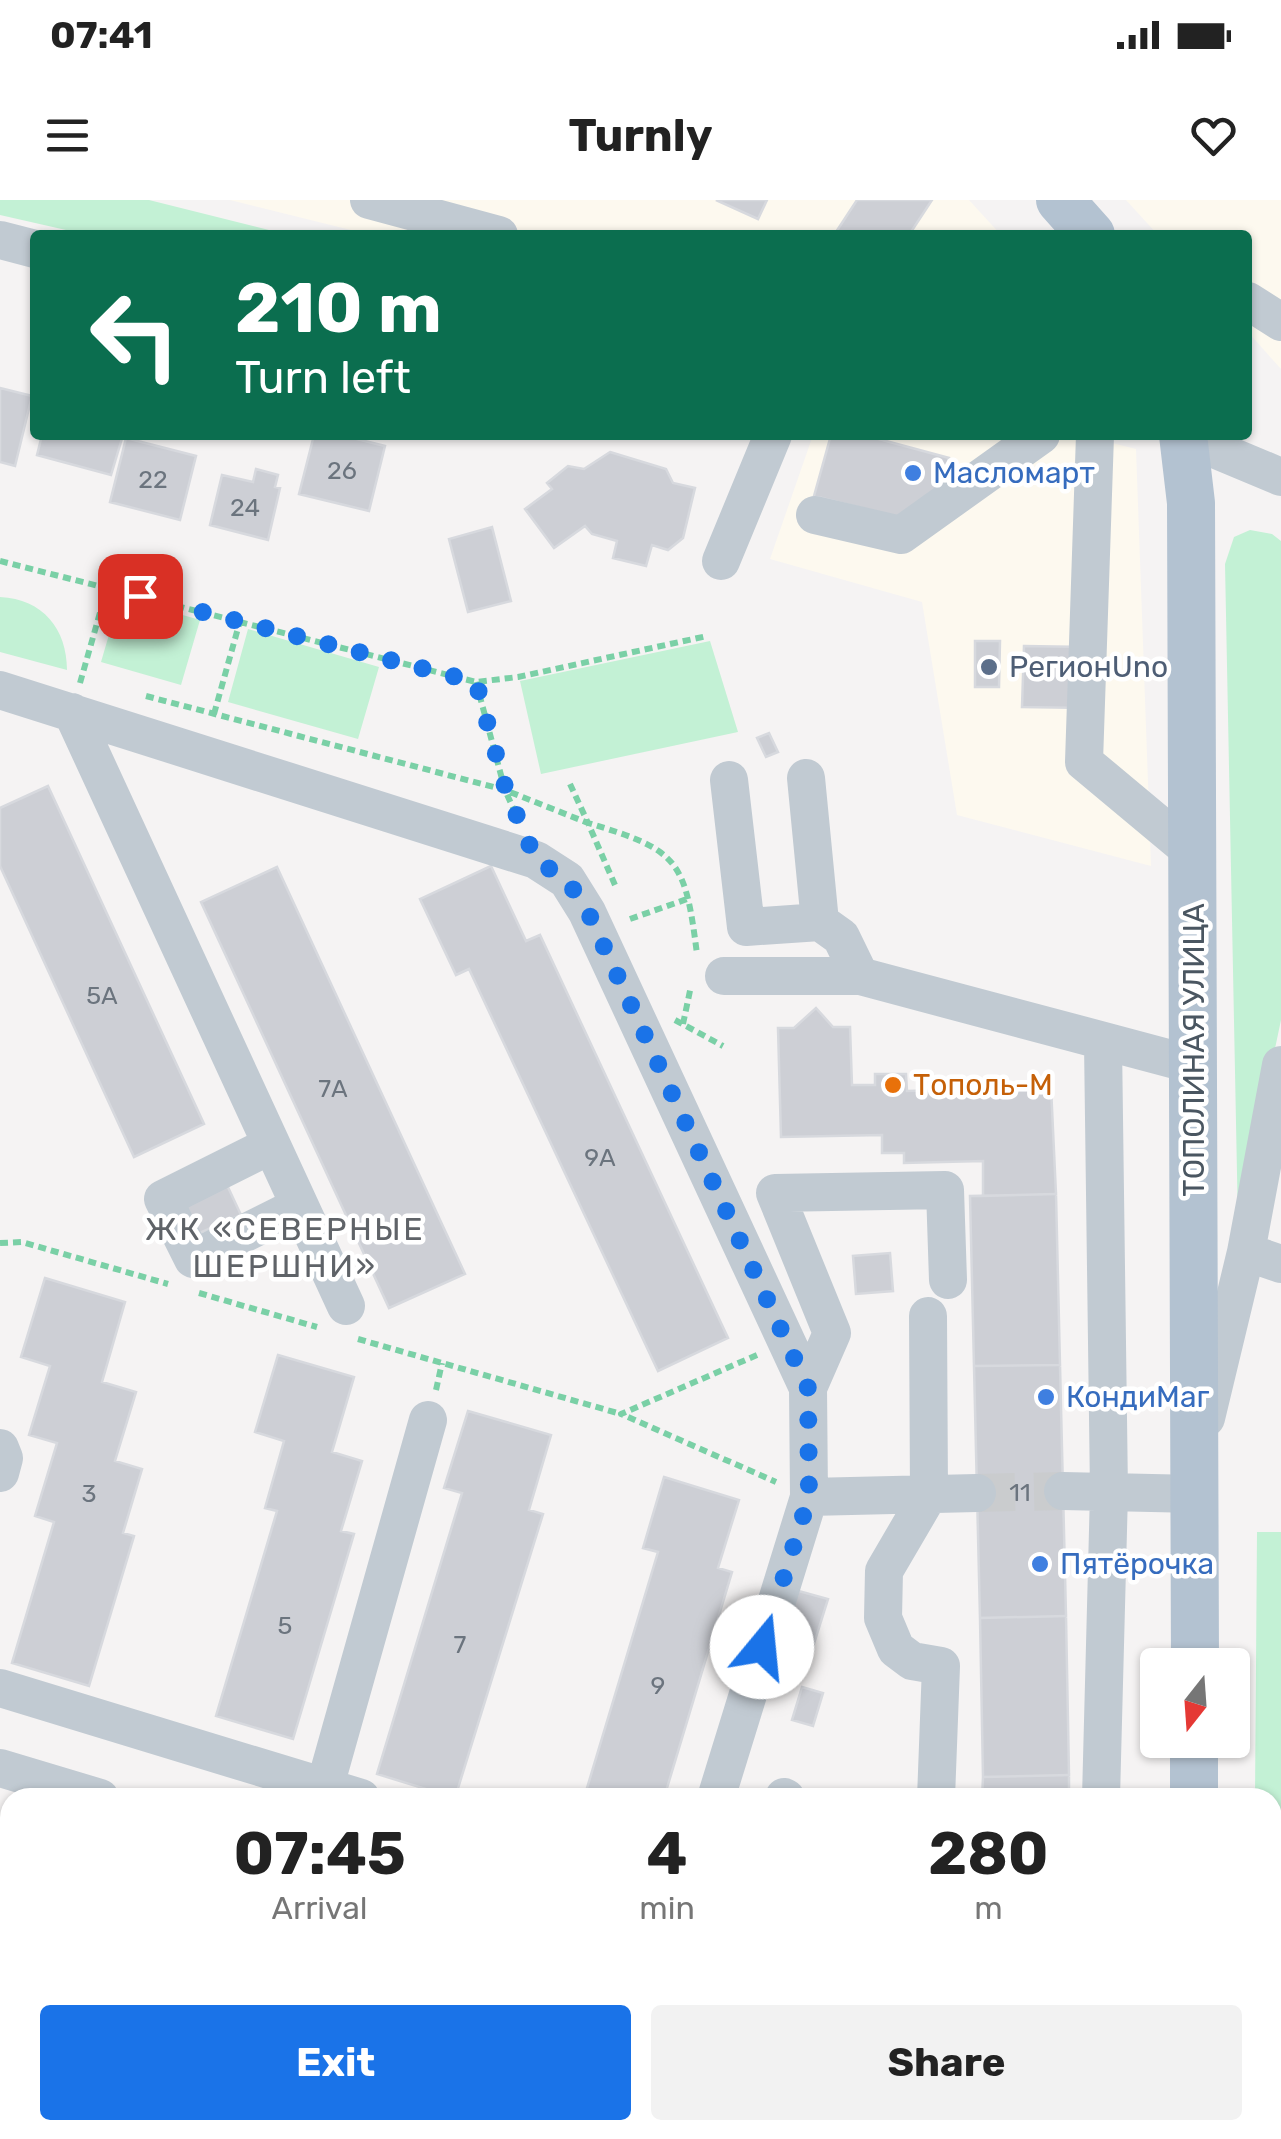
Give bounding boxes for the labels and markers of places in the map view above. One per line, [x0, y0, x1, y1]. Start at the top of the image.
place label: Масломарт [933, 455, 1095, 491]
marker: Масломарт [902, 462, 924, 484]
pin [98, 554, 183, 639]
place label: РегионUno [1009, 649, 1168, 685]
marker: РегионUno [978, 656, 1000, 678]
place label: Тополь-М [913, 1067, 1053, 1103]
marker: Тополь-М [882, 1074, 904, 1096]
place label: КондиМаг [1066, 1379, 1209, 1415]
marker: КондиМаг [1035, 1386, 1057, 1408]
place label: Пятёрочка [1060, 1546, 1214, 1582]
marker: Пятёрочка [1029, 1553, 1051, 1575]

